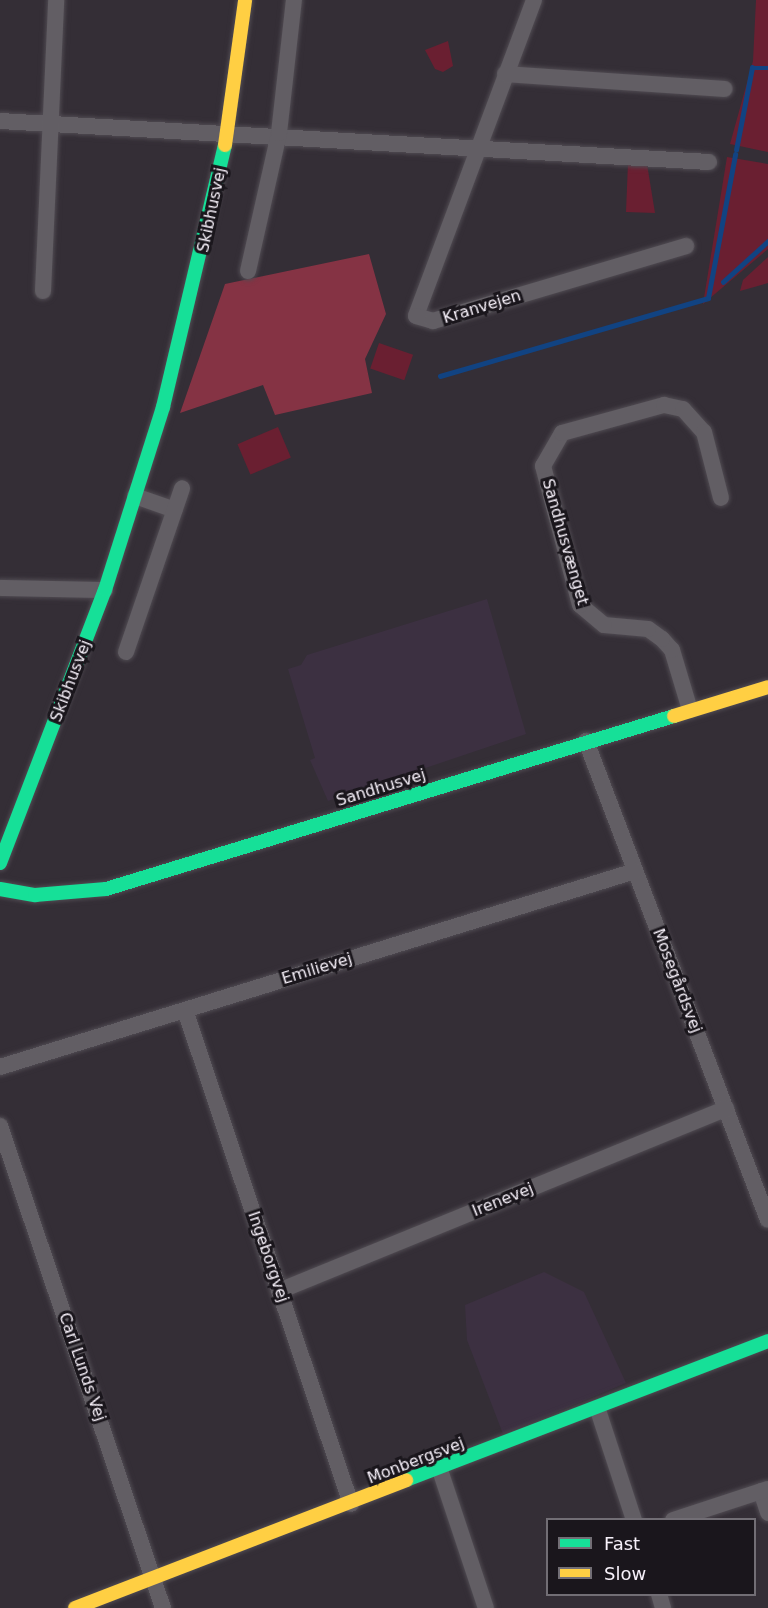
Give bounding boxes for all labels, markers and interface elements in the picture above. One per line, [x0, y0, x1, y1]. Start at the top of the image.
street label: Skibhusvej [194, 166, 230, 254]
street label: Kranvejen [441, 286, 523, 328]
street label: Sandhusvænget [538, 477, 592, 607]
street label: Skibhusvej [47, 637, 95, 725]
street label: Sandhusvej [334, 765, 428, 811]
street label: Mosegårdsvej [648, 926, 706, 1036]
street label: Emilievej [279, 949, 355, 989]
street label: Irenevej [469, 1179, 537, 1221]
street label: Ingeborgvej [243, 1209, 293, 1305]
street label: Carl Lunds Vej [54, 1310, 110, 1424]
street label: Monbergsvej [365, 1434, 467, 1488]
legend [546, 1518, 756, 1596]
text: Fast [604, 1533, 640, 1554]
text: Slow [604, 1563, 646, 1584]

